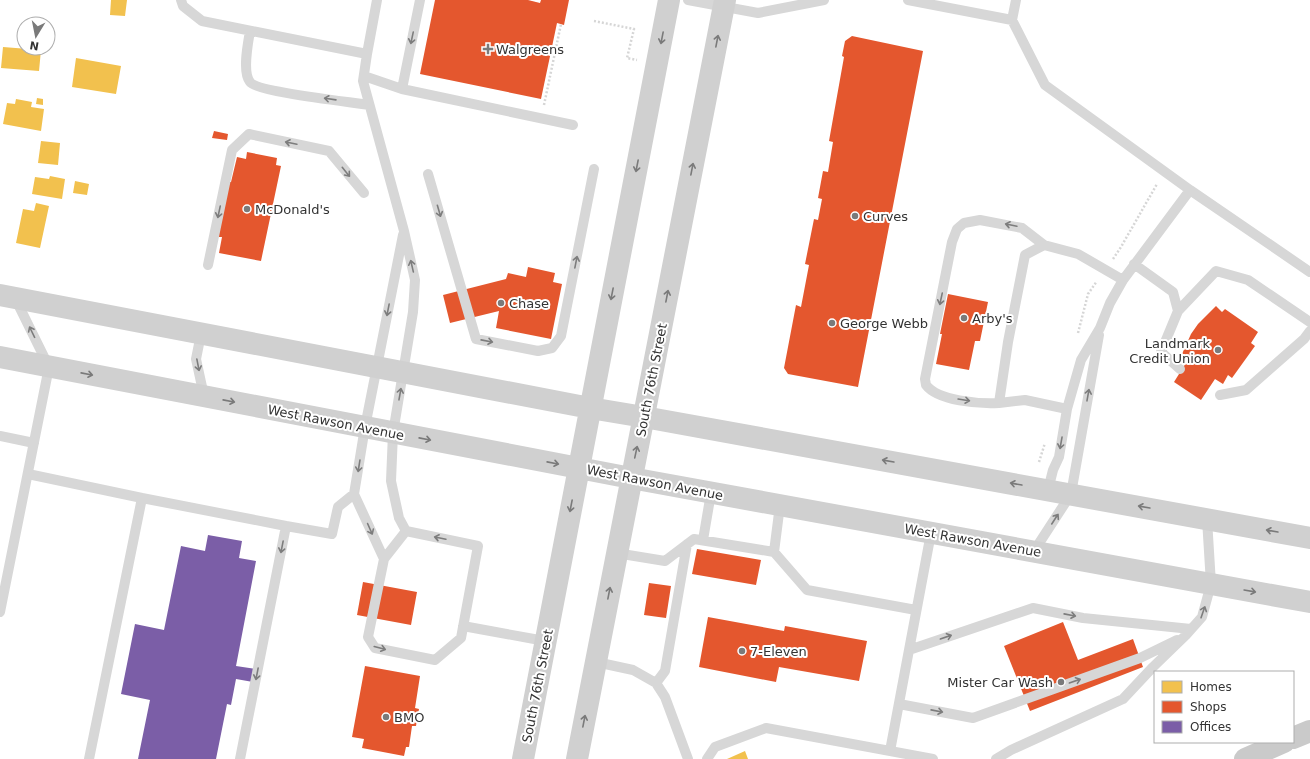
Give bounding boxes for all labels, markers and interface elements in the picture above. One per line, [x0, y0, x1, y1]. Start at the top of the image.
north arrow [16, 16, 56, 56]
one-way arrow [408, 31, 416, 44]
one-way arrow [657, 31, 665, 44]
one-way arrow [713, 35, 721, 48]
text: N [29, 38, 40, 53]
place label: Walgreens [496, 42, 564, 57]
marker: Walgreens [483, 44, 493, 54]
one-way arrow [324, 95, 337, 103]
one-way arrow [285, 138, 298, 146]
one-way arrow [632, 159, 640, 172]
one-way arrow [688, 162, 696, 175]
one-way arrow [342, 166, 351, 177]
place label: McDonald's [255, 202, 330, 217]
marker: McDonald's [242, 204, 252, 214]
one-way arrow [436, 204, 443, 217]
one-way arrow [215, 205, 223, 218]
place label: Curves [863, 209, 908, 224]
marker: Curves [850, 211, 860, 221]
one-way arrow [1005, 221, 1018, 229]
one-way arrow [572, 256, 580, 269]
one-way arrow [408, 260, 415, 273]
one-way arrow [608, 287, 616, 300]
one-way arrow [664, 290, 672, 303]
one-way arrow [936, 292, 944, 305]
place label: Chase [509, 296, 549, 311]
marker: Chase [496, 298, 506, 308]
one-way arrow [384, 304, 392, 317]
place label: Arby's [972, 311, 1013, 326]
marker: Arby's [959, 313, 969, 323]
place label: George Webb [840, 316, 928, 331]
marker: George Webb [827, 318, 837, 328]
street label: South 76th Street [633, 322, 670, 438]
one-way arrow [28, 327, 35, 339]
place label: Landmark Credit Union [1129, 336, 1210, 366]
one-way arrow [480, 337, 493, 345]
marker: Landmark Credit Union [1213, 345, 1223, 355]
one-way arrow [194, 358, 202, 371]
one-way arrow [80, 370, 93, 378]
one-way arrow [396, 388, 404, 401]
one-way arrow [1085, 389, 1093, 402]
one-way arrow [957, 396, 970, 404]
one-way arrow [222, 397, 235, 405]
street label: West Rawson Avenue [266, 402, 405, 443]
one-way arrow [418, 435, 431, 443]
one-way arrow [1057, 436, 1065, 449]
one-way arrow [633, 446, 641, 459]
one-way arrow [882, 457, 895, 465]
one-way arrow [355, 459, 363, 472]
one-way arrow [546, 459, 559, 467]
street label: West Rawson Avenue [585, 462, 724, 503]
one-way arrow [1010, 480, 1023, 488]
one-way arrow [567, 499, 575, 512]
one-way arrow [1138, 503, 1151, 511]
one-way arrow [1051, 513, 1059, 524]
street label: West Rawson Avenue [903, 521, 1043, 560]
one-way arrow [367, 523, 374, 535]
one-way arrow [1266, 526, 1279, 534]
one-way arrow [434, 534, 447, 542]
one-way arrow [278, 540, 286, 553]
one-way arrow [605, 587, 613, 600]
one-way arrow [1243, 587, 1256, 595]
one-way arrow [1200, 606, 1207, 619]
one-way arrow [1063, 611, 1076, 619]
street label: South 76th Street [519, 628, 556, 744]
one-way arrow [939, 633, 951, 641]
place label: 7-Eleven [750, 644, 807, 659]
one-way arrow [374, 645, 387, 652]
marker: 7-Eleven [737, 646, 747, 656]
one-way arrow [253, 668, 261, 681]
legend [1154, 671, 1294, 743]
place label: Mister Car Wash [947, 675, 1053, 690]
marker: Mister Car Wash [1056, 677, 1066, 687]
one-way arrow [1069, 677, 1082, 684]
text: Homes [1190, 680, 1232, 694]
text: Shops [1190, 700, 1226, 714]
one-way arrow [930, 708, 943, 716]
place label: BMO [394, 710, 424, 725]
marker: BMO [381, 712, 391, 722]
one-way arrow [581, 715, 589, 728]
text: Offices [1190, 720, 1231, 734]

